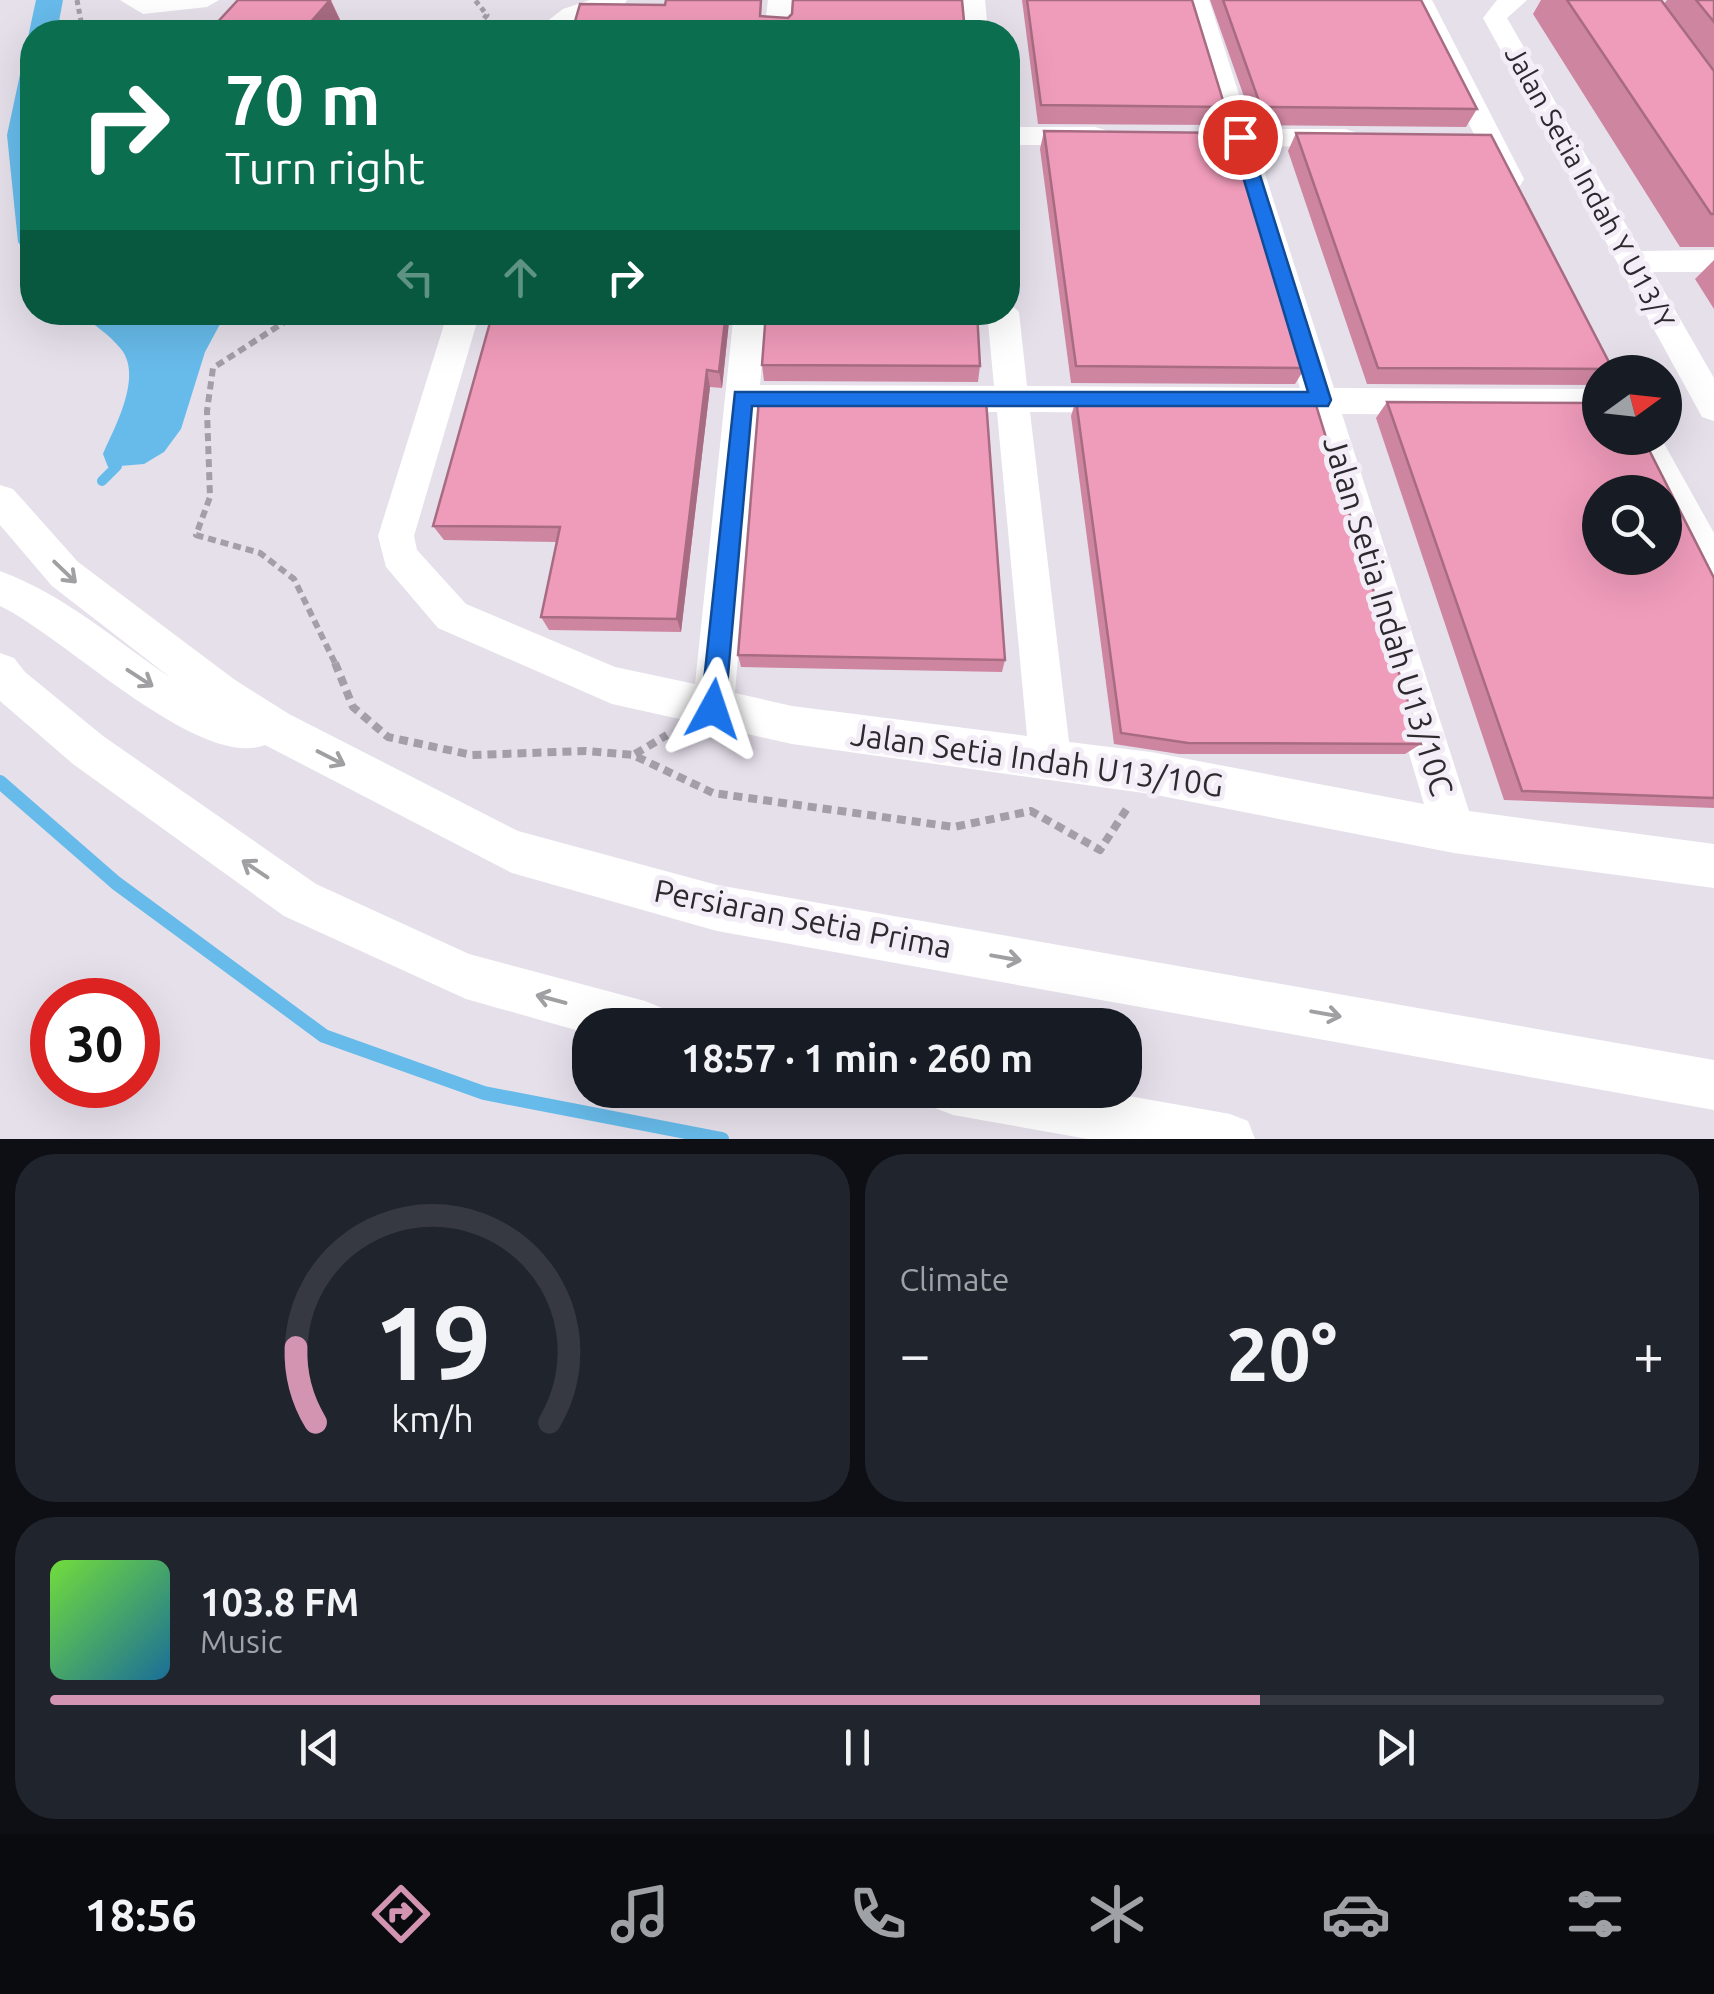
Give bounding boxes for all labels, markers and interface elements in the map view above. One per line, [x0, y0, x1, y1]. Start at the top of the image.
street label: Jalan Setia Indah Y U13/Y [1500, 40, 1681, 333]
icon: right [60, 60, 190, 190]
text: 70 m [225, 60, 381, 138]
pin [1198, 95, 1283, 180]
icon: arrive [1213, 110, 1268, 165]
text: Turn right [225, 142, 425, 193]
icon: left [388, 250, 443, 305]
icon: ahead [493, 250, 548, 305]
icon: right [598, 250, 653, 305]
north arrow [1582, 355, 1682, 455]
map controls [1582, 355, 1682, 575]
street label: Jalan Setia Indah U13/10C [1317, 432, 1461, 800]
button: search [1582, 475, 1682, 575]
one-way arrow [53, 560, 77, 584]
position arrow [661, 657, 765, 761]
one-way arrow [125, 667, 154, 688]
street label: Jalan Setia Indah U13/10G [849, 715, 1226, 803]
one-way arrow [315, 749, 345, 768]
one-way arrow [241, 859, 269, 880]
street label: Persiaran Setia Prima [651, 872, 955, 965]
one-way arrow [989, 949, 1022, 968]
speed limit sign: 30 [30, 978, 160, 1108]
one-way arrow [535, 989, 567, 1008]
one-way arrow [1309, 1005, 1342, 1024]
text: 18:57 · 1 min · 260 m [681, 1037, 1033, 1079]
text: Climate [900, 1261, 1010, 1297]
text: 19 [374, 1283, 491, 1400]
text: 20° [1226, 1311, 1337, 1395]
text: − [900, 1323, 931, 1384]
text: + [1633, 1323, 1664, 1384]
text: km/h [391, 1399, 474, 1439]
text: 103.8 FM [200, 1581, 359, 1623]
text: Music [200, 1623, 283, 1659]
icon: previous [292, 1720, 347, 1775]
icon: pause [830, 1720, 885, 1775]
icon: next [1368, 1720, 1423, 1775]
icon: directions [366, 1879, 436, 1949]
icon: music [605, 1879, 675, 1949]
icon: phone [843, 1879, 913, 1949]
icon: climate [1082, 1879, 1152, 1949]
icon: car [1321, 1879, 1391, 1949]
icon: filters [1560, 1879, 1630, 1949]
text: 18:56 [84, 1889, 197, 1940]

